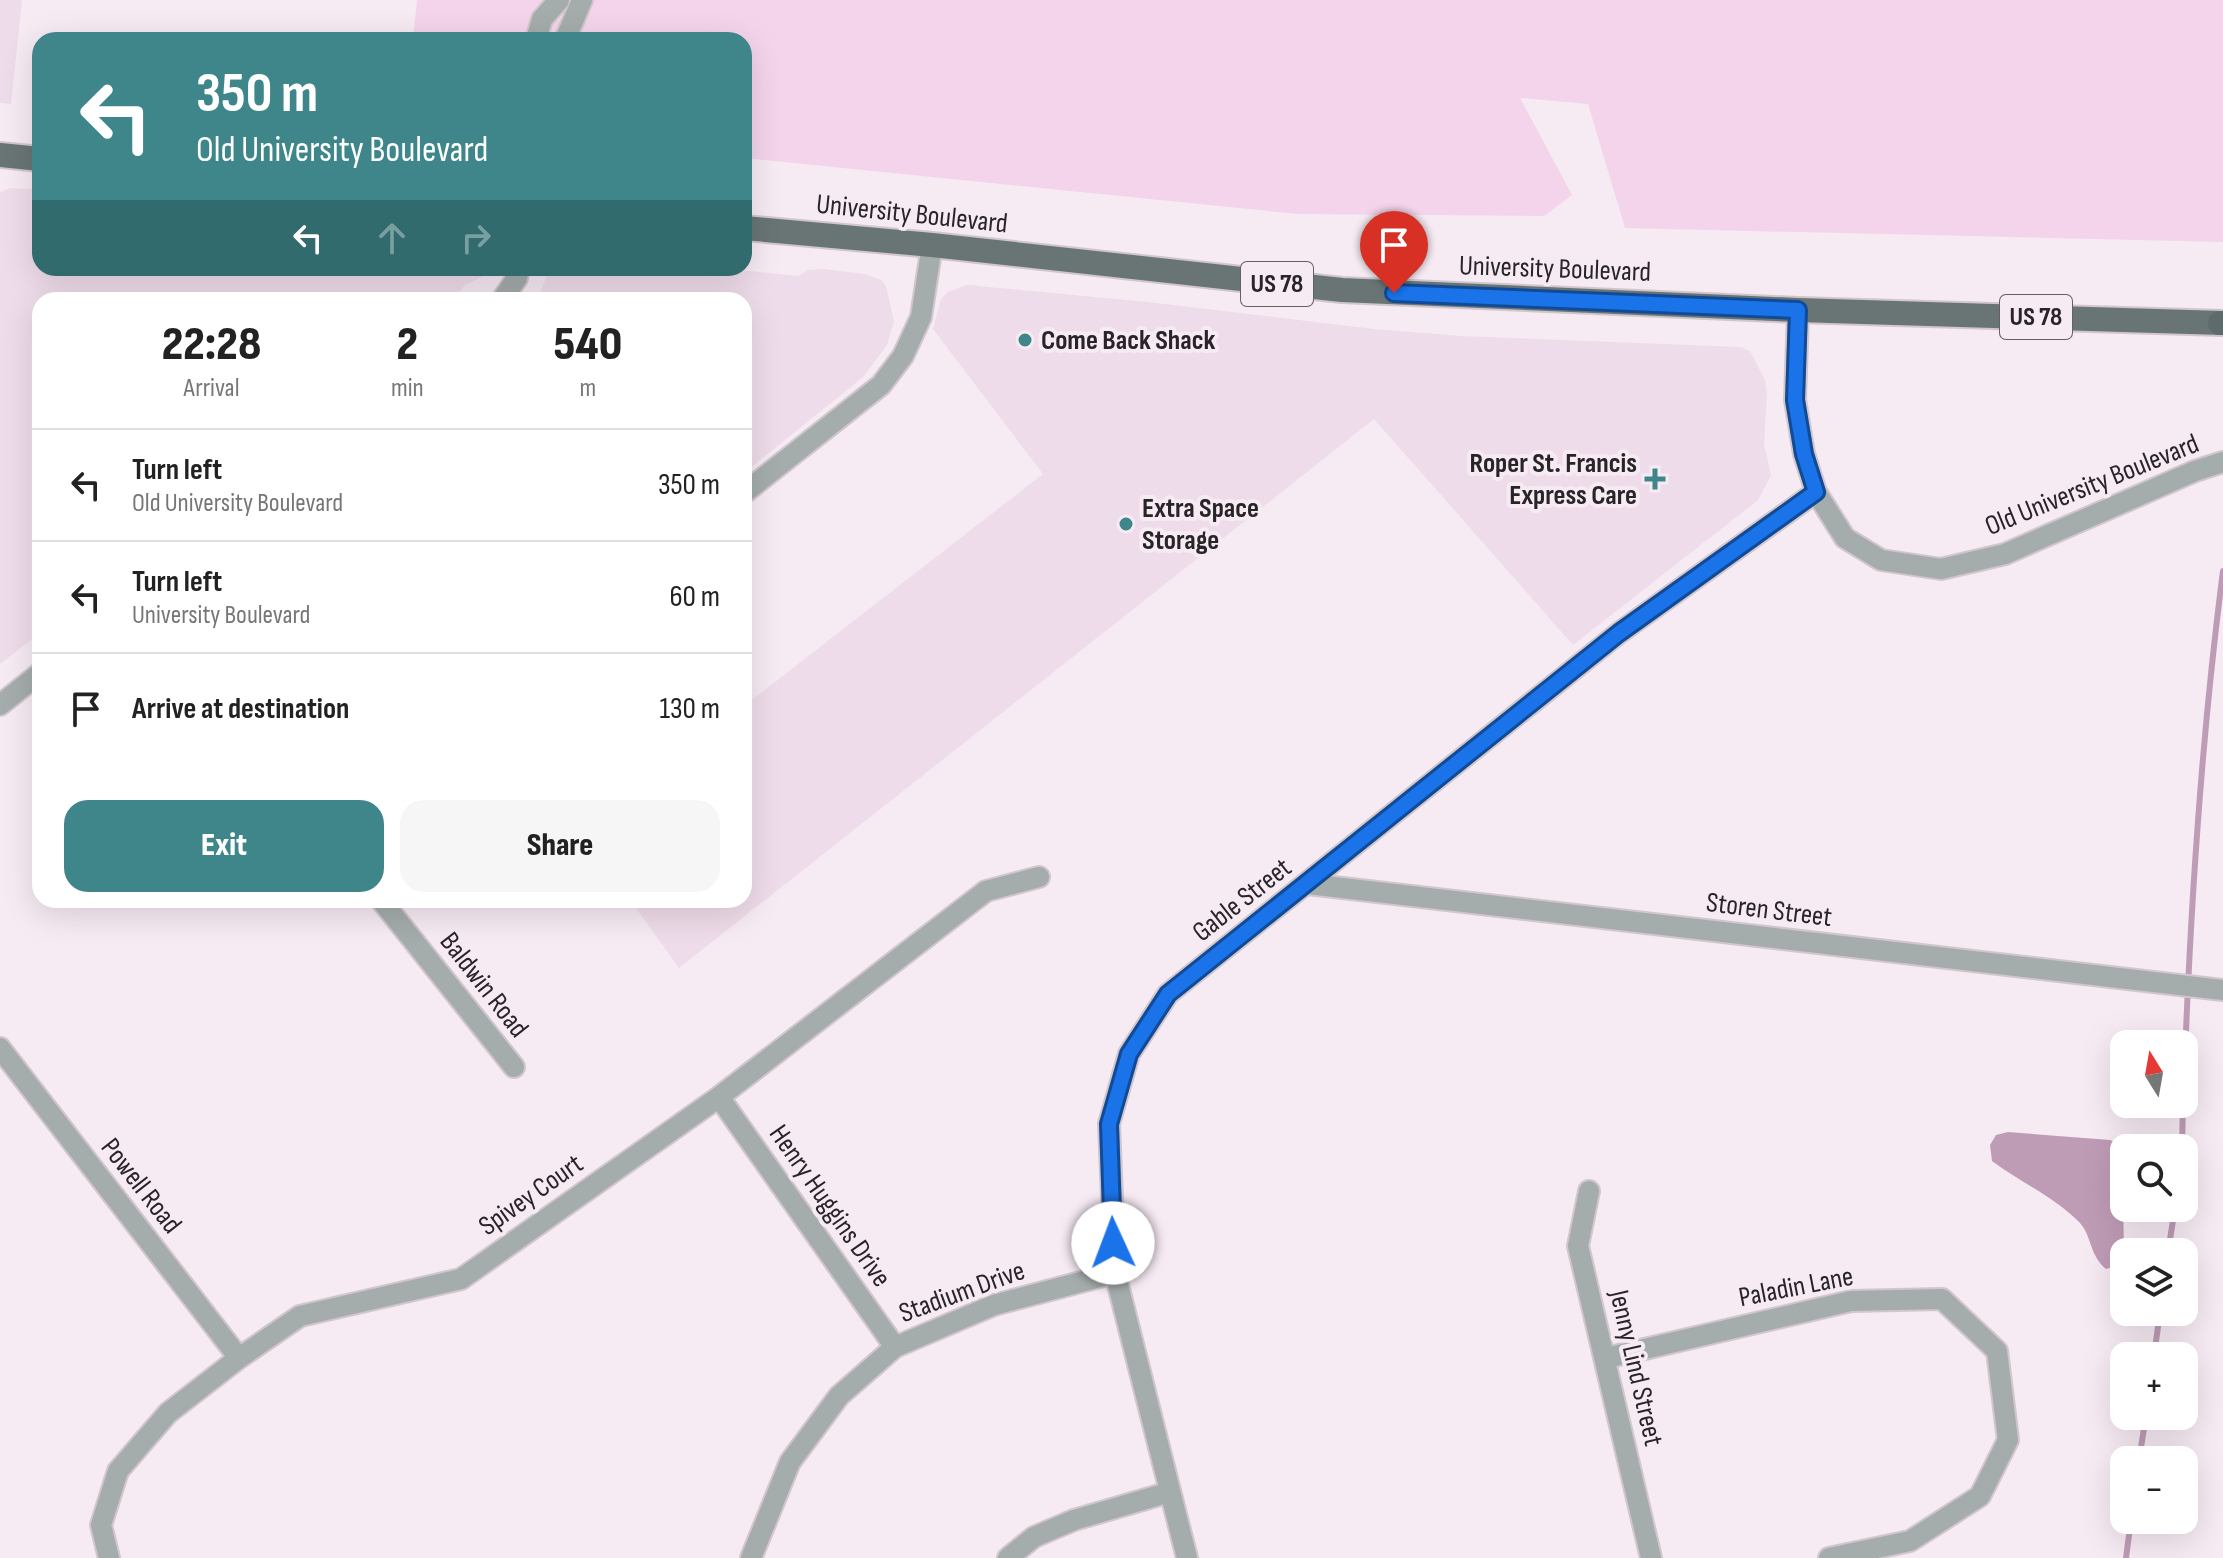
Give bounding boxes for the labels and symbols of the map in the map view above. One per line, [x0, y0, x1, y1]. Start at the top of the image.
street label: University Boulevard [815, 188, 1009, 240]
pin [1360, 211, 1428, 293]
street label: University Boulevard [1458, 249, 1652, 289]
road number: US 78 [1241, 262, 1313, 306]
road number: US 78 [2000, 295, 2072, 339]
place label: Come Back Shack [1041, 324, 1216, 357]
marker: Come Back Shack [1016, 331, 1034, 349]
street label: Old University Boulevard [1980, 427, 2204, 543]
place label: Roper St. Francis Express Care [1469, 447, 1637, 512]
marker: Roper St. Francis Express Care [1644, 468, 1666, 490]
place label: Extra Space Storage [1142, 492, 1259, 557]
marker: Extra Space Storage [1117, 515, 1135, 533]
street label: Gable Street [1186, 851, 1298, 949]
street label: Storen Street [1704, 886, 1834, 934]
street label: Baldwin Road [433, 926, 535, 1044]
north arrow [2110, 1030, 2198, 1118]
street label: Henry Huggins Drive [762, 1119, 898, 1293]
street label: Powell Road [94, 1132, 188, 1240]
street label: Spivey Court [473, 1147, 589, 1243]
position arrow [1071, 1201, 1155, 1285]
street label: Stadium Drive [895, 1254, 1029, 1330]
street label: Paladin Lane [1736, 1260, 1856, 1314]
street label: Jenny Lind Street [1602, 1286, 1670, 1449]

